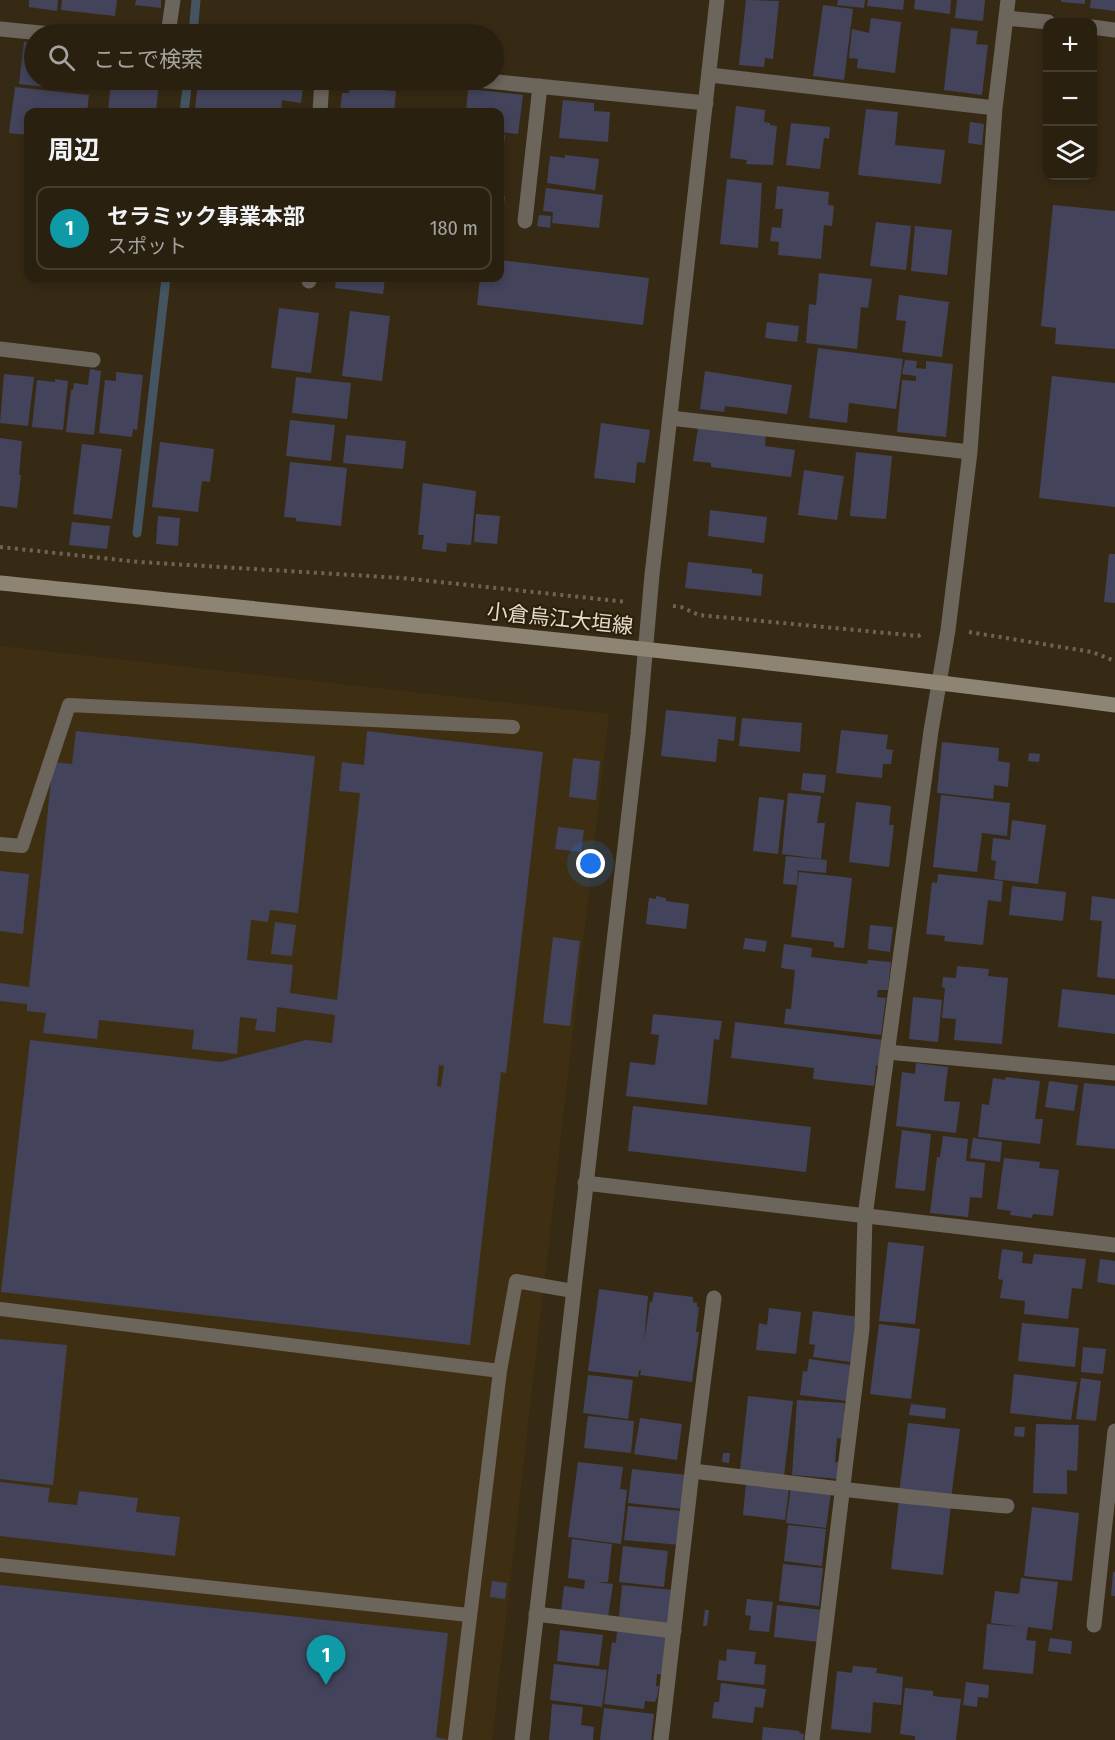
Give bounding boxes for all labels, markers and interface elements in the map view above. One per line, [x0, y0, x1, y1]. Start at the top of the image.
map controls [1043, 18, 1097, 180]
button: + [1043, 18, 1097, 72]
search box [24, 24, 504, 90]
icon: search [45, 41, 78, 74]
text: ここで検索 [93, 46, 203, 73]
button: − [1043, 72, 1097, 126]
button: layers [1043, 126, 1097, 180]
text: 周辺 [48, 135, 100, 166]
text: セラミック事業本部 [107, 203, 305, 230]
text: 1 [65, 216, 74, 240]
text: 180 m [430, 216, 478, 240]
text: スポット [107, 234, 187, 258]
street label: 小倉烏江大垣線 [486, 598, 634, 640]
your location [576, 849, 605, 878]
pin: 1 [306, 1636, 346, 1685]

